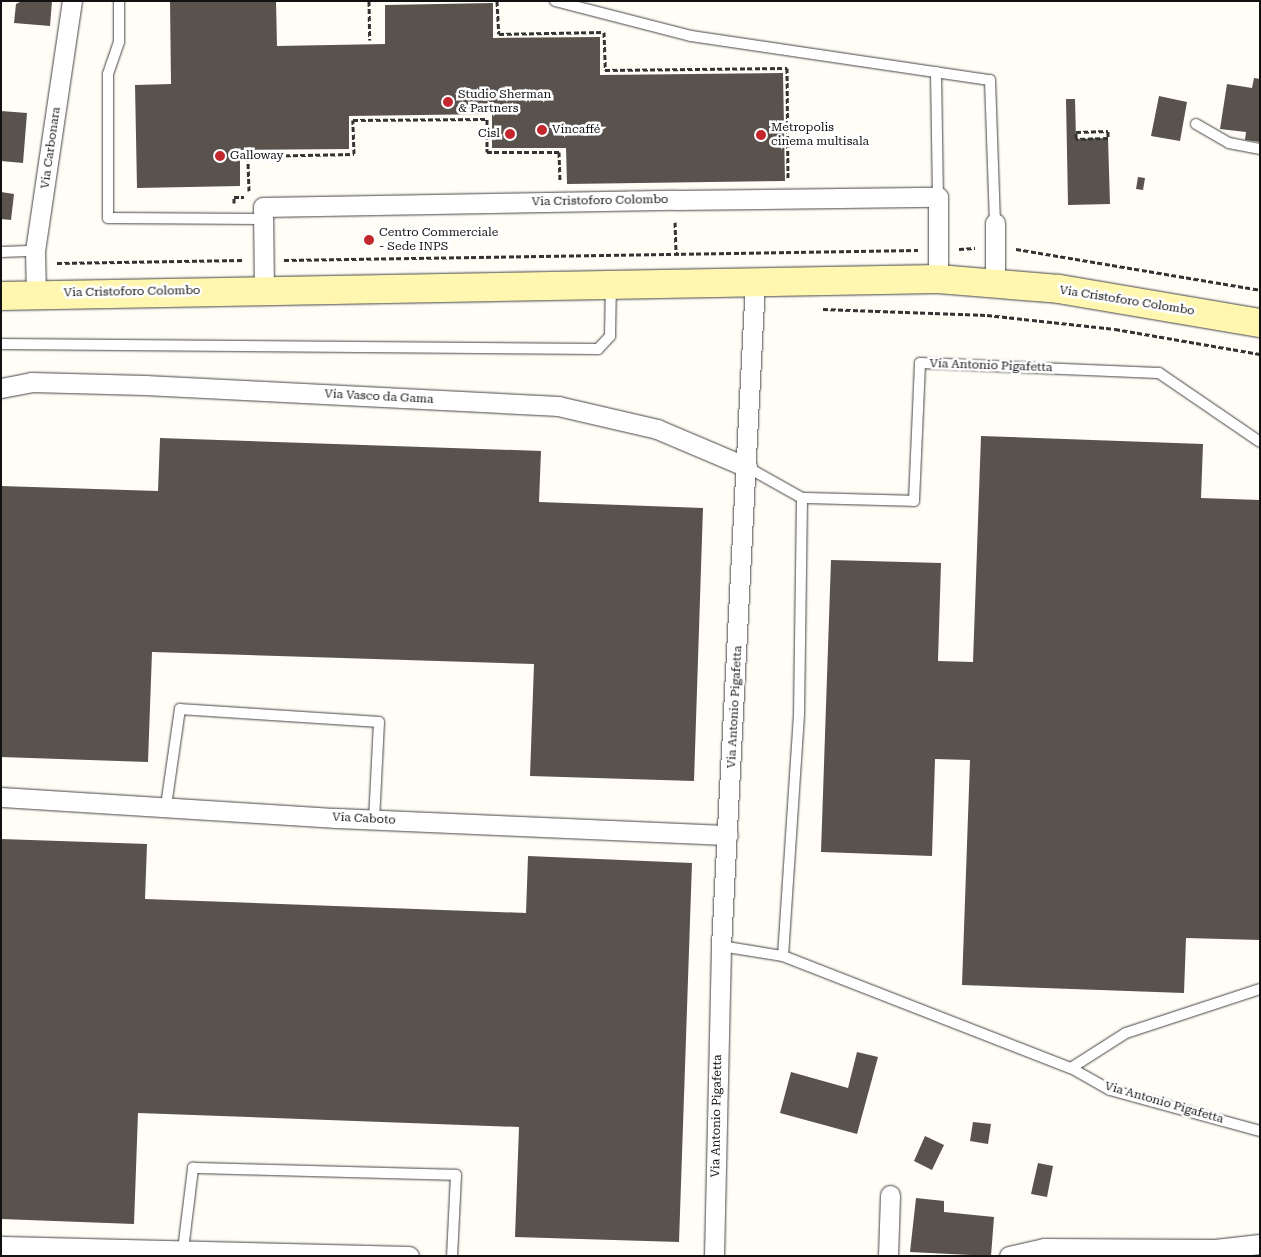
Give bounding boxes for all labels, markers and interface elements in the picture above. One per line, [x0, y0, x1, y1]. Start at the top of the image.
place label: Studio Sherman & Partners [458, 88, 551, 116]
marker: Studio Sherman & Partners [442, 96, 454, 108]
street label: Via Carbonara [38, 106, 64, 190]
place label: Metropolis cinema multisala [771, 121, 869, 149]
place label: Vincaffé [552, 123, 600, 137]
marker: Vincaffé [536, 124, 548, 136]
place label: Cisl [478, 127, 500, 141]
marker: Cisl [504, 128, 516, 140]
marker: Metropolis cinema multisala [755, 129, 767, 141]
place label: Galloway [230, 149, 284, 163]
marker: Galloway [214, 150, 226, 162]
street label: Via Cristoforo Colombo [532, 193, 668, 209]
place label: Centro Commerciale - Sede INPS [379, 226, 498, 254]
marker: Centro Commerciale - Sede INPS [363, 234, 375, 246]
street label: Via Cristoforo Colombo [1058, 283, 1196, 319]
street label: Via Cristoforo Colombo [64, 284, 200, 300]
street label: Via Antonio Pigafetta [929, 357, 1053, 375]
street label: Via Vasco da Gama [324, 387, 434, 407]
street label: Via Antonio Pigafetta [725, 645, 745, 769]
street label: Via Caboto [332, 810, 396, 828]
street label: Via Antonio Pigafetta [709, 1054, 725, 1178]
street label: Via Antonio Pigafetta [1103, 1079, 1225, 1127]

